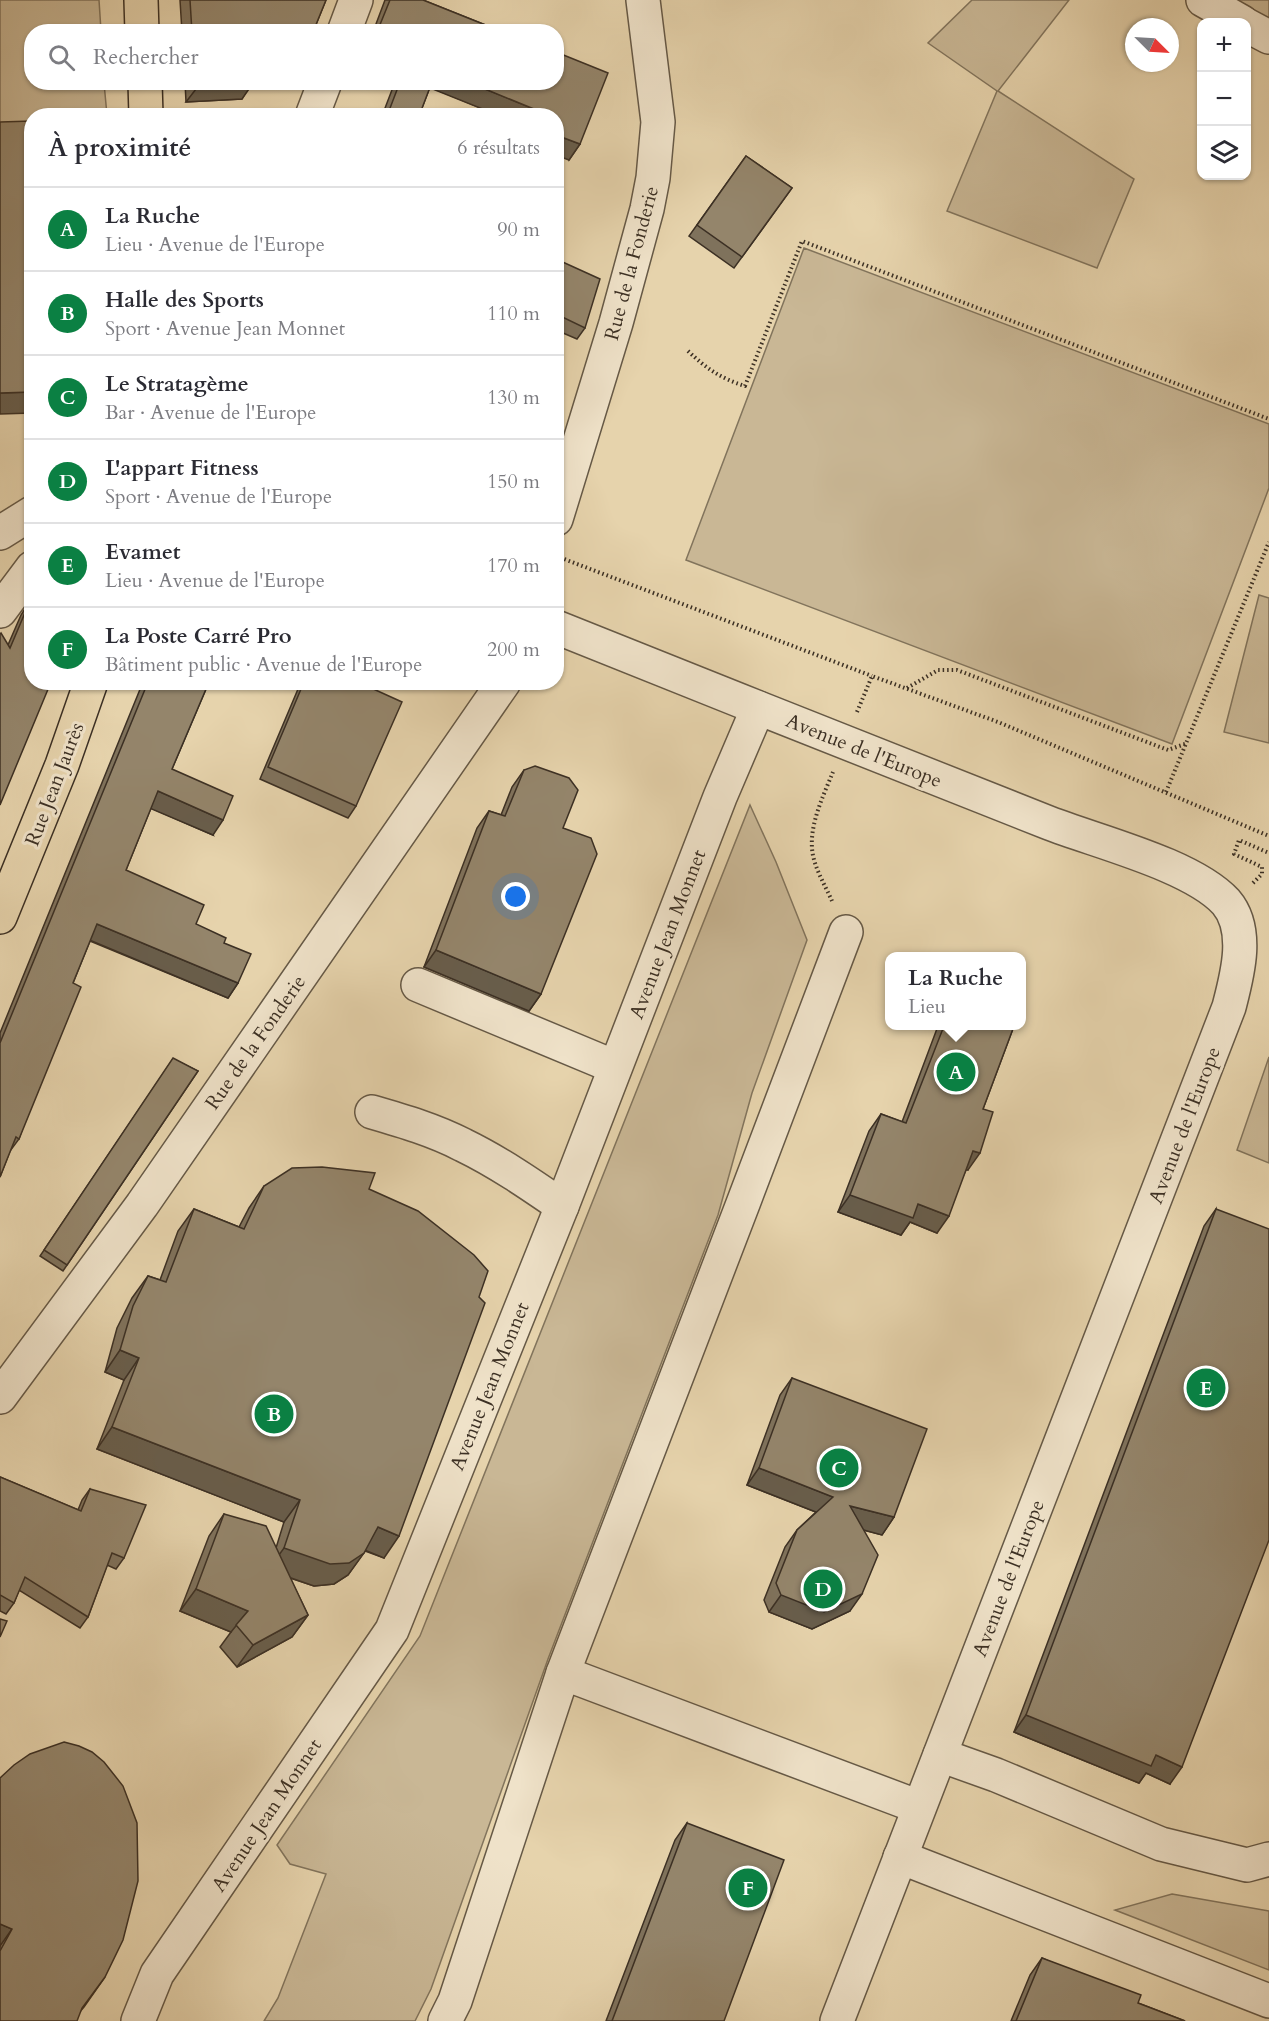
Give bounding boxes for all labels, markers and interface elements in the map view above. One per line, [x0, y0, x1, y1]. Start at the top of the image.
north arrow [1125, 18, 1179, 72]
map controls [1197, 18, 1251, 180]
button: + [1197, 18, 1251, 72]
search box [24, 24, 564, 90]
icon: search [45, 41, 78, 74]
text: Rechercher [93, 42, 198, 72]
button: − [1197, 72, 1251, 126]
button: layers [1197, 126, 1251, 180]
text: À proximité [48, 130, 191, 165]
text: 6 résultats [457, 134, 540, 161]
street label: Rue de la Fonderie [598, 183, 665, 343]
text: La Ruche [105, 201, 200, 231]
text: A [60, 216, 75, 243]
text: 90 m [497, 216, 540, 243]
text: Lieu · Avenue de l'Europe [105, 231, 325, 258]
text: Halle des Sports [105, 285, 264, 315]
text: B [60, 300, 75, 327]
text: 110 m [487, 300, 540, 327]
text: Sport · Avenue Jean Monnet [105, 315, 345, 342]
text: Le Stratagème [105, 369, 249, 399]
text: C [60, 384, 75, 411]
text: 130 m [487, 384, 540, 411]
text: Bar · Avenue de l'Europe [105, 399, 316, 426]
text: L'appart Fitness [105, 453, 259, 483]
text: D [59, 468, 76, 495]
text: 150 m [487, 468, 540, 495]
text: Sport · Avenue de l'Europe [105, 483, 332, 510]
text: Evamet [105, 537, 181, 567]
text: E [61, 552, 74, 579]
text: 170 m [487, 552, 540, 579]
text: Lieu · Avenue de l'Europe [105, 567, 325, 594]
text: La Poste Carré Pro [105, 621, 292, 651]
text: F [62, 636, 73, 663]
text: 200 m [487, 636, 540, 663]
text: Bâtiment public · Avenue de l'Europe [105, 651, 422, 678]
street label: Avenue de l'Europe [782, 707, 946, 794]
street label: Rue Jean Jaurès [19, 719, 90, 850]
street label: Avenue Jean Monnet [623, 845, 712, 1023]
your location [501, 882, 530, 911]
popup [885, 952, 1026, 1030]
text: La Ruche [908, 963, 1003, 993]
street label: Rue de la Fonderie [199, 970, 312, 1115]
text: Lieu [908, 993, 946, 1020]
street label: Avenue de l'Europe [1142, 1043, 1227, 1208]
pin: A [936, 1050, 976, 1094]
street label: Avenue Jean Monnet [443, 1297, 536, 1474]
pin: E [1186, 1366, 1226, 1410]
pin: B [254, 1392, 294, 1436]
pin: C [820, 1446, 858, 1490]
street label: Avenue de l'Europe [966, 1496, 1051, 1661]
pin: D [804, 1566, 842, 1612]
street label: Avenue Jean Monnet [205, 1733, 328, 1897]
pin: F [728, 1866, 768, 1910]

